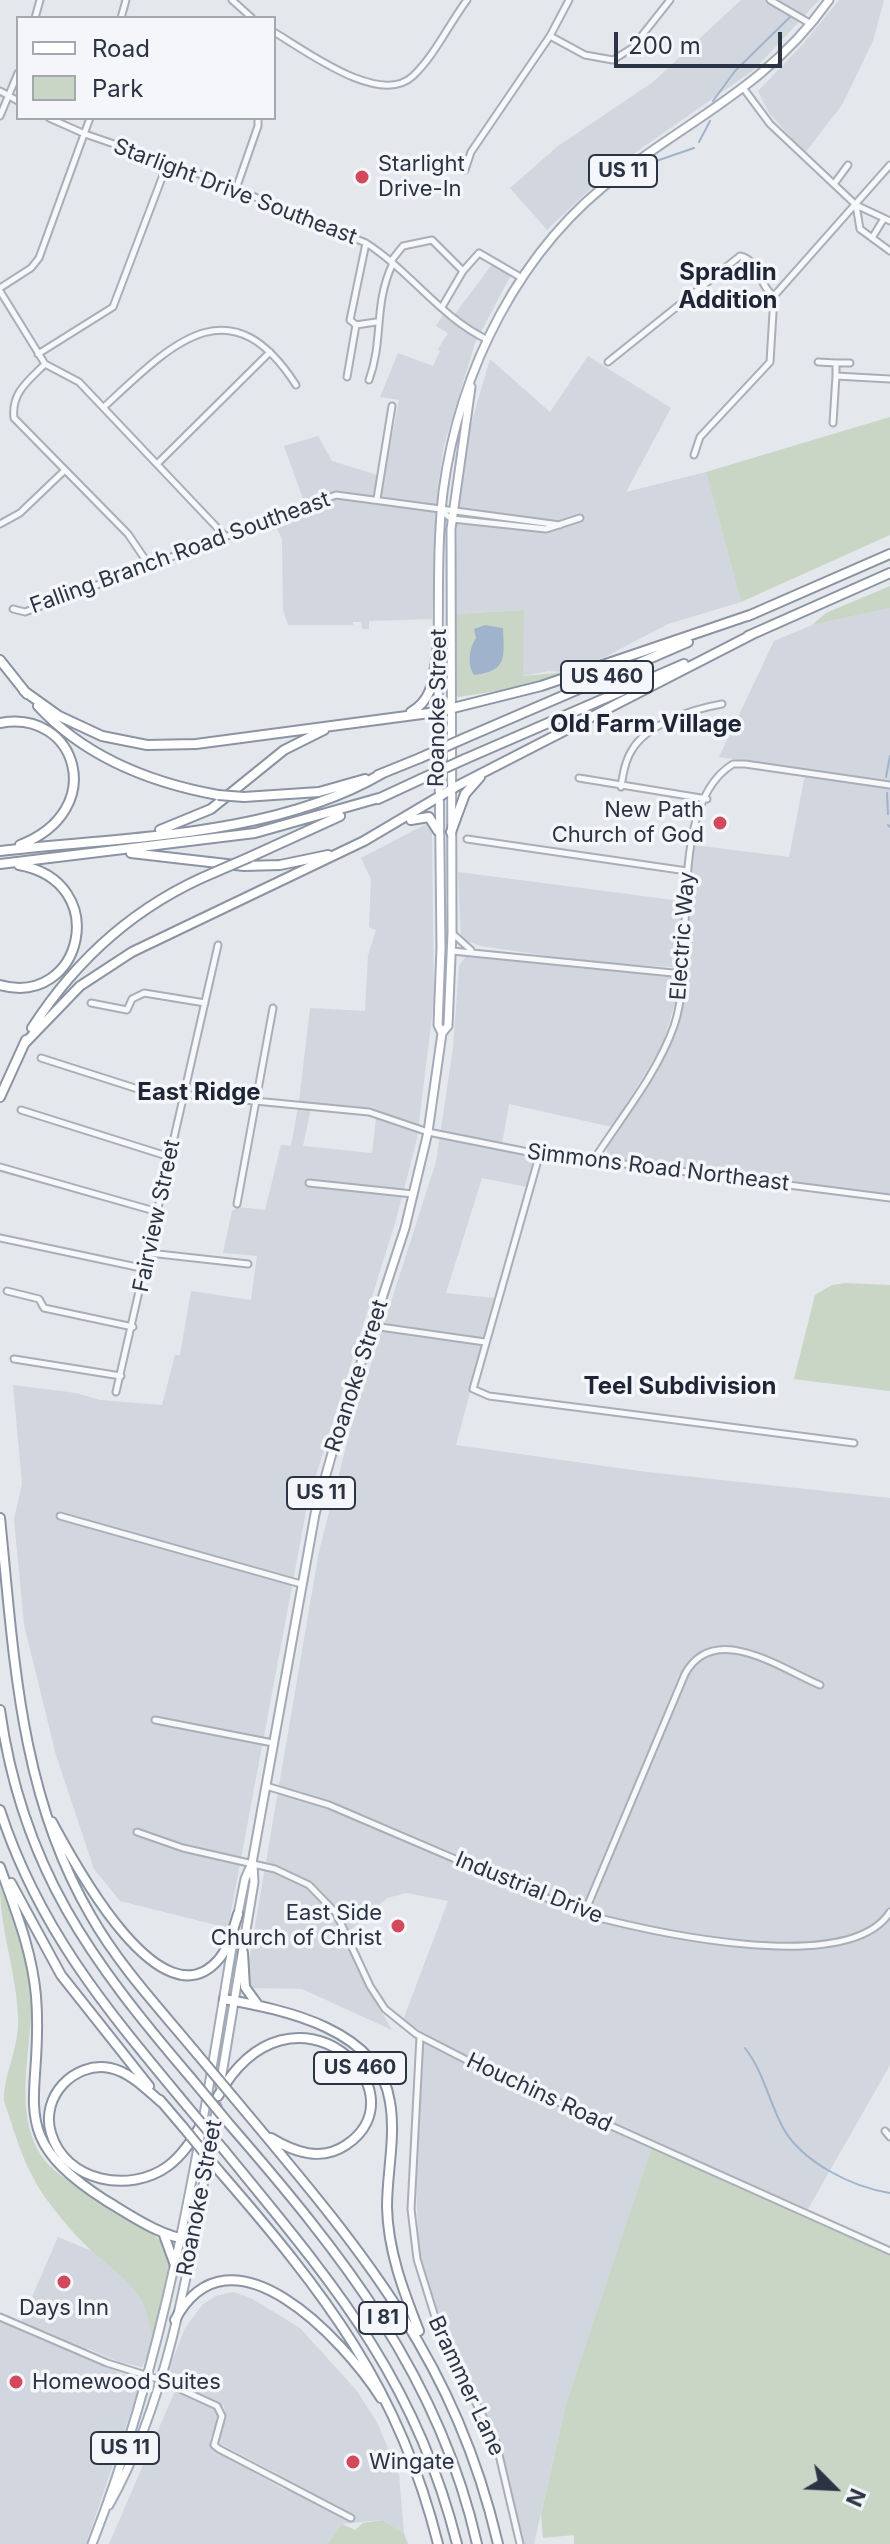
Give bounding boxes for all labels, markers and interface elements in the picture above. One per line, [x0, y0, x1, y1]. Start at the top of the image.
legend [16, 16, 276, 120]
scale bar [618, 16, 786, 66]
text: 200 m [628, 31, 701, 60]
text: Road [92, 34, 150, 63]
text: Park [92, 74, 143, 103]
street label: Starlight Drive Southeast [110, 133, 360, 251]
place label: Starlight Drive-In [378, 151, 465, 202]
road number: US 11 [589, 155, 657, 187]
marker: Starlight Drive-In [353, 168, 371, 186]
district label: Spradlin Addition [678, 259, 778, 315]
street label: Falling Branch Road Southeast [26, 486, 334, 620]
street label: Roanoke Street [423, 629, 453, 787]
road number: US 460 [561, 661, 653, 693]
district label: Old Farm Village [550, 711, 742, 739]
place label: New Path Church of God [552, 797, 704, 848]
marker: New Path Church of God [711, 814, 729, 832]
street label: Electric Way [665, 871, 701, 1001]
district label: East Ridge [137, 1079, 261, 1107]
street label: Fairview Street [128, 1137, 186, 1295]
street label: Simmons Road Northeast [525, 1139, 791, 1197]
street label: Roanoke Street [320, 1297, 394, 1455]
district label: Teel Subdivision [584, 1373, 776, 1401]
road number: US 11 [287, 1477, 355, 1509]
street label: Industrial Drive [451, 1846, 607, 1930]
place label: East Side Church of Christ [211, 1900, 382, 1952]
marker: East Side Church of Christ [389, 1917, 407, 1935]
street label: Houchins Road [462, 2048, 616, 2138]
road number: US 460 [314, 2052, 406, 2084]
street label: Roanoke Street [172, 2118, 228, 2278]
marker: Days Inn [55, 2273, 73, 2291]
place label: Days Inn [19, 2295, 109, 2321]
road number: I 81 [359, 2302, 407, 2334]
street label: Brammer Lane [422, 2312, 510, 2460]
place label: Homewood Suites [32, 2369, 221, 2395]
marker: Homewood Suites [7, 2373, 25, 2391]
road number: US 11 [91, 2432, 159, 2464]
north arrow [794, 2448, 874, 2528]
place label: Wingate [369, 2449, 455, 2475]
marker: Wingate [344, 2453, 362, 2471]
text: N [841, 2485, 871, 2511]

